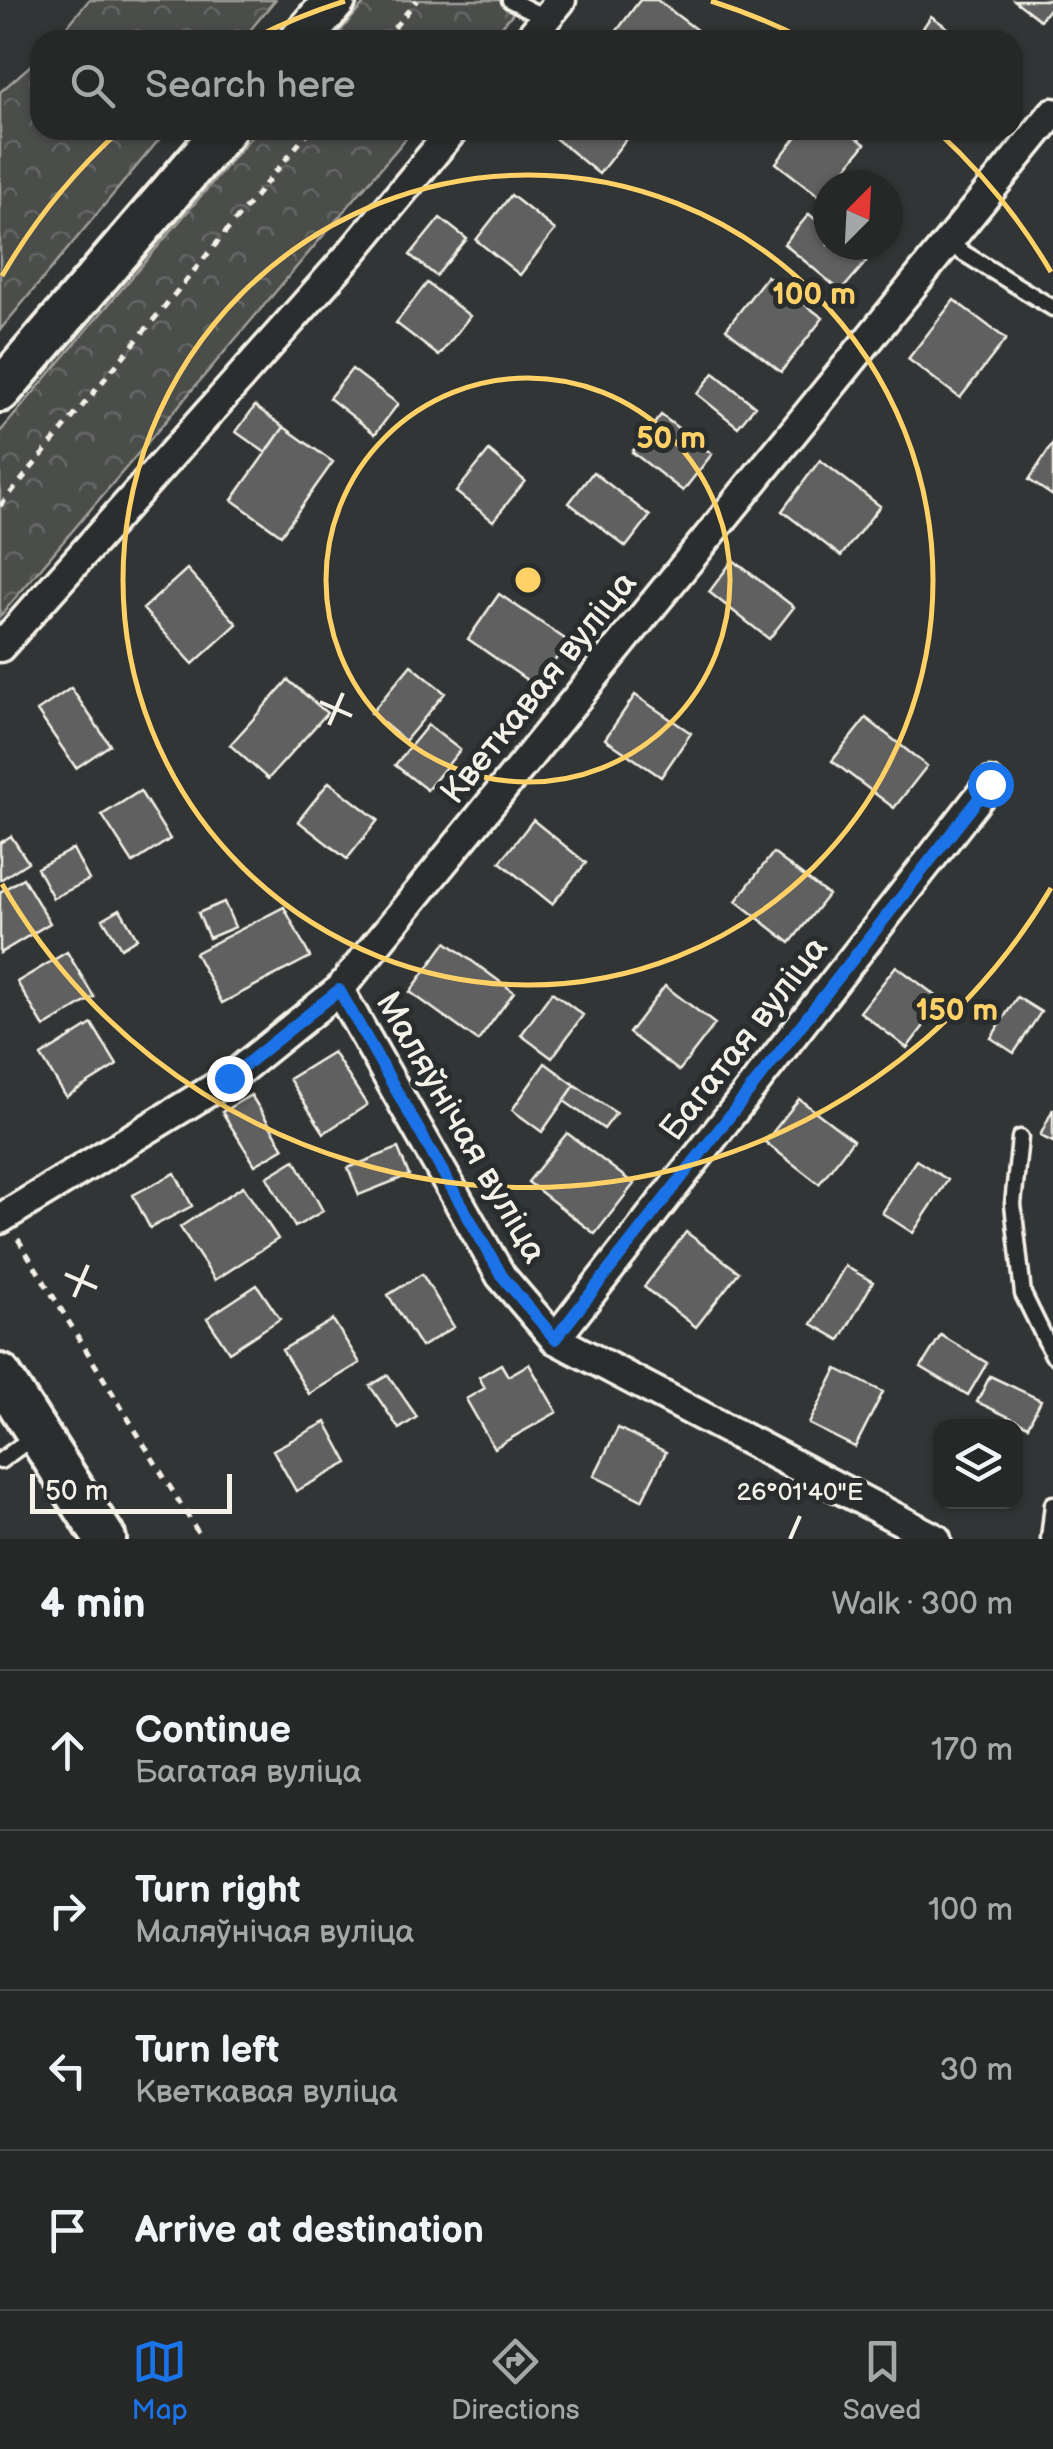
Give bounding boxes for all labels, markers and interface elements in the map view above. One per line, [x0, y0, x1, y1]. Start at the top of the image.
search box [30, 30, 1023, 140]
icon: search [65, 58, 120, 113]
text: Search here [145, 63, 356, 108]
north arrow [813, 170, 903, 260]
text: 100 m [772, 277, 856, 313]
text: 50 m [636, 421, 706, 457]
street label: Кветкавая вуліца [432, 562, 647, 813]
centre of rings [510, 562, 546, 598]
route start [968, 762, 1014, 808]
street label: Багатая вуліца [651, 928, 838, 1150]
street label: Маляўнічая вуліца [366, 985, 556, 1271]
text: 150 m [916, 993, 998, 1029]
route end [207, 1056, 253, 1102]
map controls [933, 1419, 1023, 1509]
button: layers [933, 1419, 1023, 1509]
scale bar [30, 1469, 232, 1514]
text: 50 m [45, 1475, 108, 1508]
text: 26°01'40"E [737, 1477, 863, 1508]
text: 4 min [40, 1579, 146, 1630]
text: Walk · 300 m [831, 1585, 1013, 1624]
text: Continue [135, 1708, 291, 1753]
icon: ahead [40, 1723, 95, 1778]
text: 170 m [931, 1731, 1013, 1770]
text: Багатая вуліца [135, 1753, 362, 1792]
text: Turn right [135, 1868, 300, 1913]
icon: right [40, 1883, 95, 1938]
text: 100 m [928, 1891, 1013, 1930]
text: Маляўнічая вуліца [135, 1913, 415, 1952]
text: Turn left [135, 2028, 279, 2073]
icon: left [40, 2043, 95, 2098]
text: 30 m [939, 2051, 1013, 2090]
text: Кветкавая вуліца [135, 2073, 398, 2112]
icon: arrive [40, 2203, 95, 2258]
text: Arrive at destination [135, 2208, 484, 2253]
tab: Map [132, 2334, 188, 2427]
tab: Directions [451, 2334, 580, 2427]
tab: Saved [843, 2334, 921, 2427]

